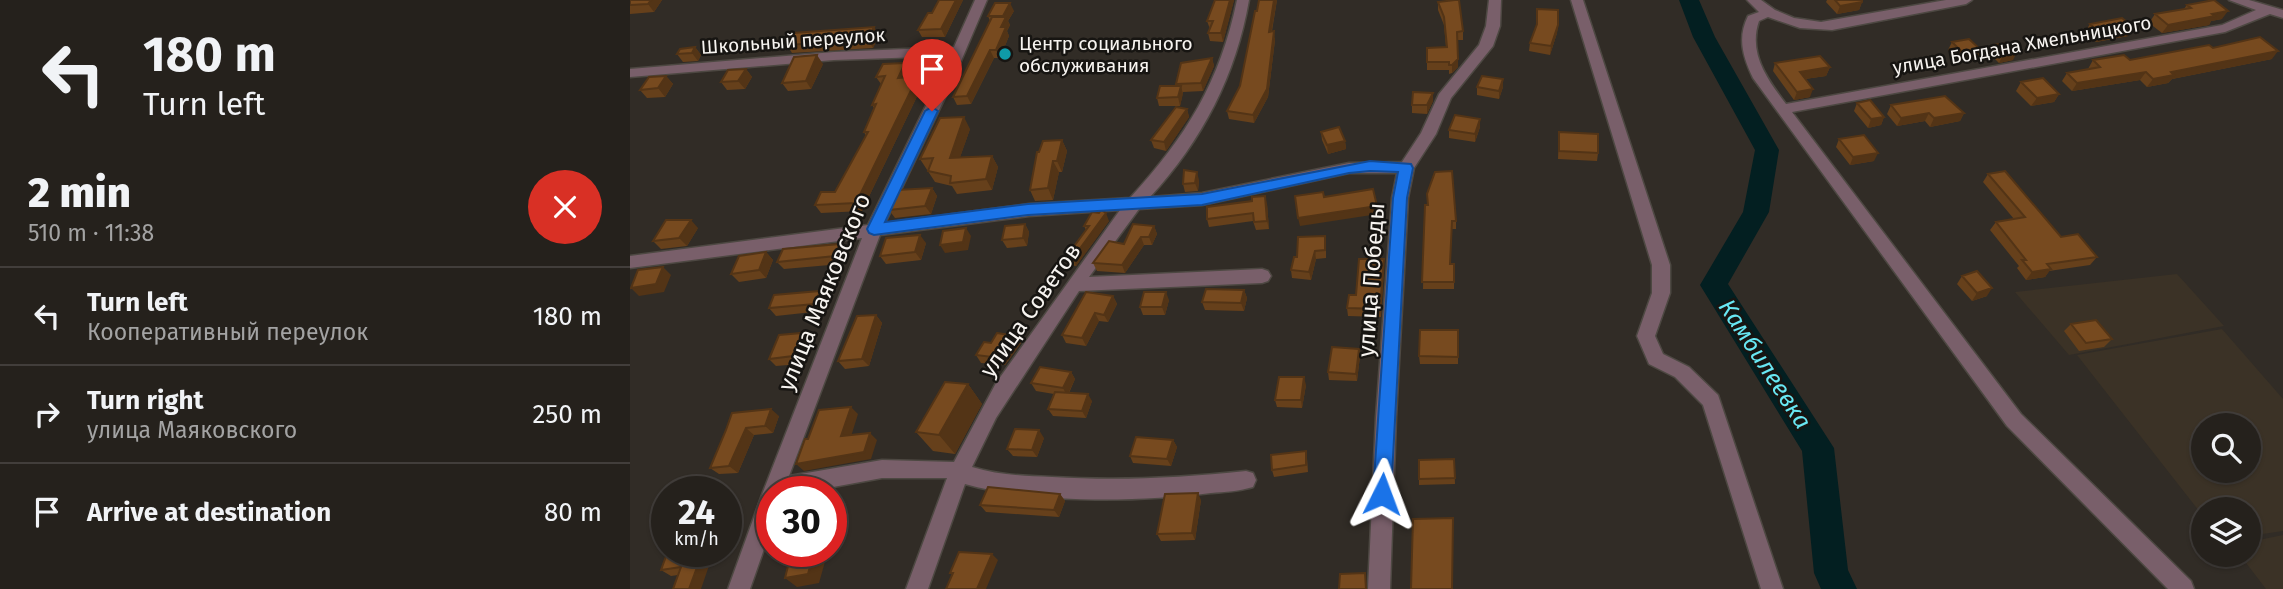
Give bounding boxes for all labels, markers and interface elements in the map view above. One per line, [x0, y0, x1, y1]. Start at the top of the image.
street label: улица Богдана Хмельницкого [1891, 11, 2153, 79]
street label: Школьный переулок [700, 23, 886, 59]
text: 180 m [143, 25, 276, 84]
icon: left [28, 28, 119, 119]
place label: Центр социального обслуживания [1019, 32, 1193, 77]
pin [902, 39, 962, 111]
marker: Центр социального обслуживания [997, 46, 1013, 62]
icon: arrive [913, 50, 951, 88]
text: Turn left [143, 85, 265, 123]
text: 2 min [28, 168, 131, 218]
button: close [528, 170, 602, 244]
street label: улица Маяковского [772, 189, 876, 395]
street label: улица Победы [1352, 202, 1390, 358]
text: 510 m · 11:38 [28, 219, 154, 247]
street label: улица Советов [973, 238, 1087, 382]
text: Turn left [87, 287, 188, 318]
water label: Камбилеевка [1713, 294, 1817, 434]
icon: left [28, 297, 66, 335]
text: 180 m [533, 301, 602, 332]
text: Кооперативный переулок [87, 318, 368, 346]
text: Turn right [87, 385, 204, 416]
icon: right [28, 395, 66, 433]
text: 250 m [532, 399, 602, 430]
map controls [2191, 413, 2261, 567]
button: search [2191, 413, 2261, 483]
text: улица Маяковского [87, 416, 297, 444]
position arrow [1345, 457, 1419, 531]
speed limit sign: 30 [756, 476, 847, 567]
text: 24 [678, 491, 715, 533]
icon: arrive [28, 493, 66, 531]
text: Arrive at destination [87, 497, 331, 528]
text: 80 m [544, 497, 602, 528]
button: layers [2191, 497, 2261, 567]
text: km/h [674, 528, 719, 550]

